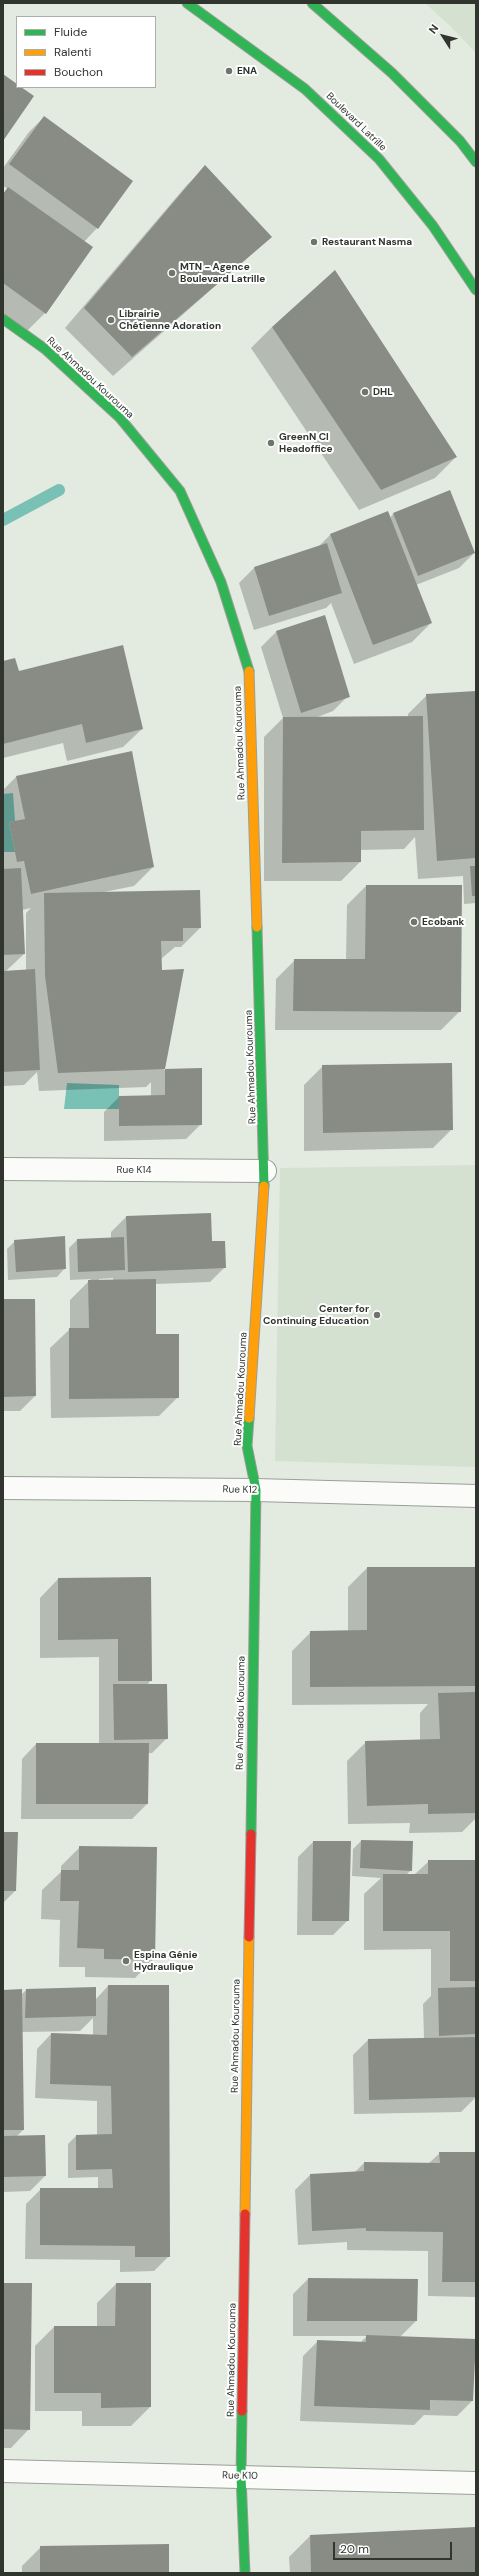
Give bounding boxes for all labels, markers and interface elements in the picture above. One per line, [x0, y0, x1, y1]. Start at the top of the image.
legend [16, 16, 156, 88]
north arrow [423, 16, 463, 56]
text: N [425, 22, 441, 36]
text: Fluide [54, 24, 87, 40]
text: Ralenti [54, 44, 91, 60]
text: Bouchon [54, 64, 103, 80]
place label: ENA [237, 65, 257, 77]
marker: ENA [224, 66, 234, 76]
street label: Boulevard Latrille [323, 90, 389, 154]
place label: Restaurant Nasma [322, 236, 412, 248]
marker: Restaurant Nasma [309, 237, 319, 247]
place label: MTN - Agence Boulevard Latrille [180, 261, 265, 284]
marker: MTN - Agence Boulevard Latrille [167, 268, 177, 278]
place label: Librairie Chétienne Adoration [119, 308, 221, 332]
marker: Librairie Chétienne Adoration [106, 315, 116, 325]
street label: Rue Ahmadou Kourouma [44, 335, 136, 421]
place label: DHL [373, 386, 393, 398]
marker: DHL [360, 387, 370, 397]
place label: GreenN CI Headoffice [279, 431, 333, 454]
marker: GreenN CI Headoffice [266, 438, 276, 448]
street label: Rue Ahmadou Kourouma [232, 686, 248, 800]
place label: Ecobank [422, 916, 464, 928]
marker: Ecobank [409, 917, 419, 927]
street label: Rue Ahmadou Kourouma [243, 1010, 259, 1124]
street label: Rue K14 [116, 1164, 152, 1176]
place label: Center for Continuing Education [263, 1303, 369, 1326]
marker: Center for Continuing Education [372, 1310, 382, 1320]
street label: Rue Ahmadou Kourouma [232, 1332, 250, 1446]
street label: Rue K12 [223, 1484, 257, 1496]
street label: Rue Ahmadou Kourouma [234, 1656, 248, 1770]
place label: Espina Génie Hydraulique [134, 1949, 198, 1972]
marker: Espina Génie Hydraulique [121, 1956, 131, 1966]
street label: Rue Ahmadou Kourouma [229, 1979, 243, 2093]
street label: Rue Ahmadou Kourouma [225, 2303, 239, 2417]
street label: Rue K10 [222, 2470, 258, 2482]
scale bar [335, 2534, 454, 2560]
text: 20 m [340, 2541, 369, 2557]

